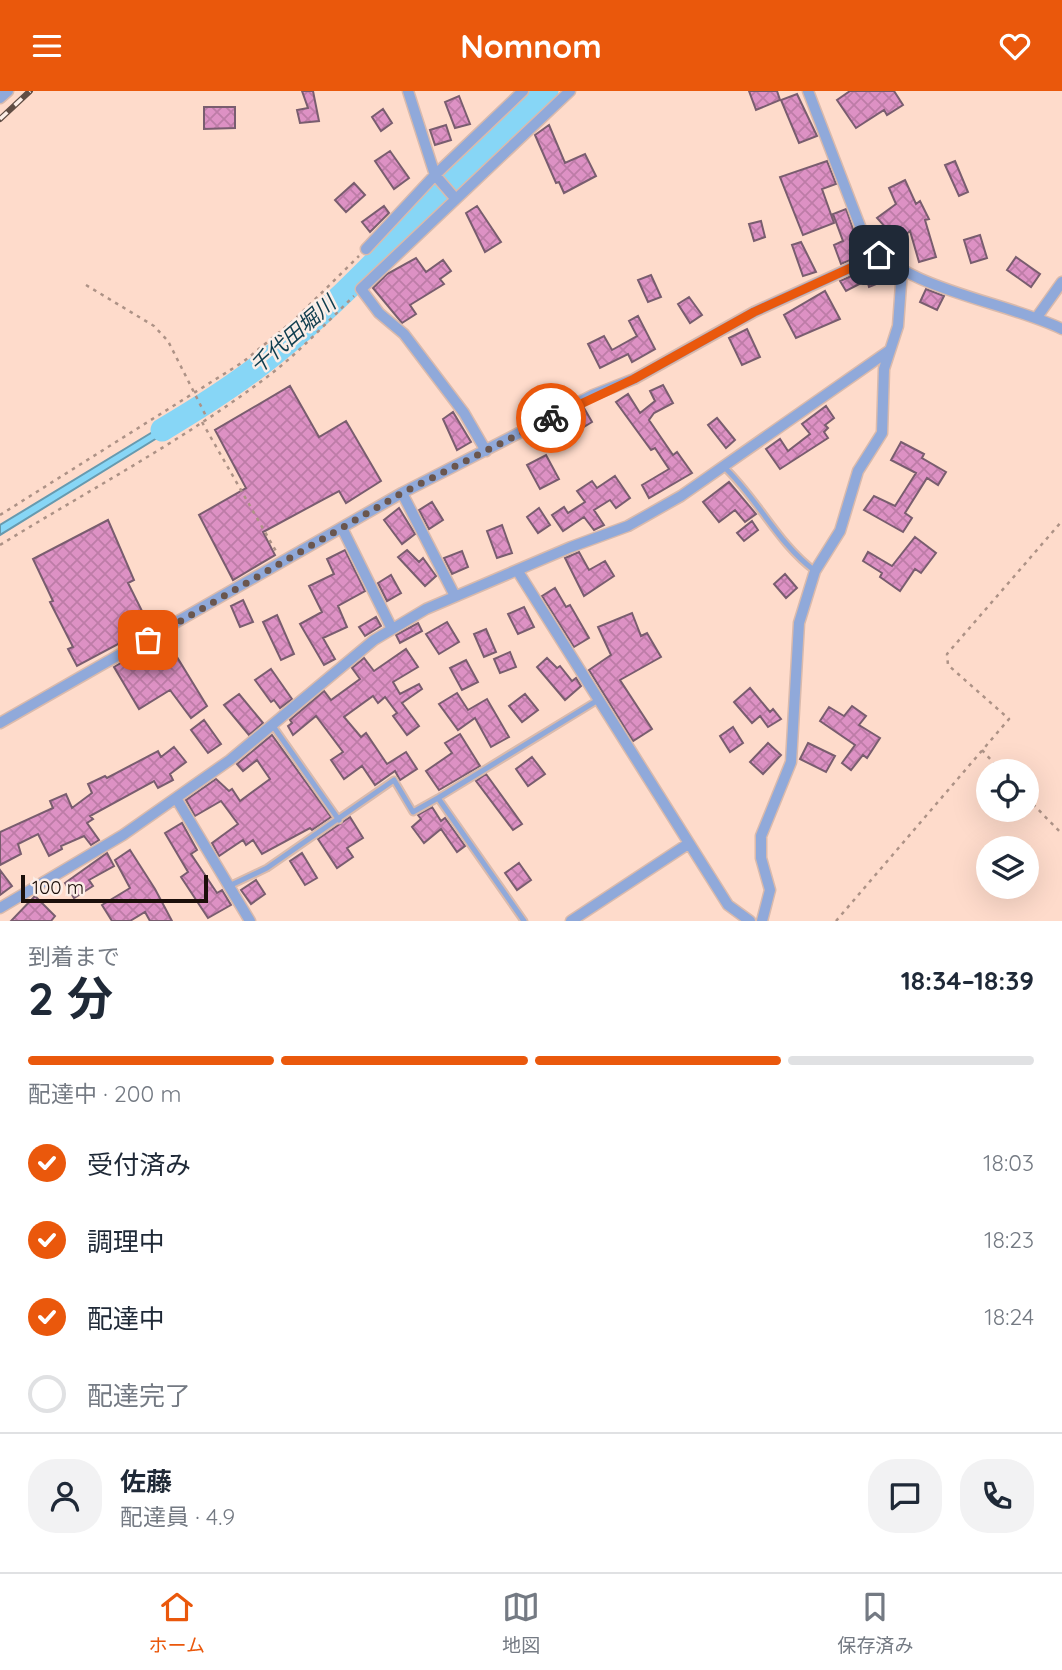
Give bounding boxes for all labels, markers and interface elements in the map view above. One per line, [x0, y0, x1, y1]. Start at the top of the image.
text: Nomnom [460, 26, 602, 66]
icon: menu [28, 27, 66, 65]
icon: heart [996, 27, 1034, 65]
pin [849, 225, 909, 285]
icon: home [860, 236, 898, 274]
water label: 千代田堀川 [244, 289, 342, 378]
courier [516, 383, 586, 453]
icon: bike [532, 399, 570, 437]
pin [118, 610, 178, 670]
icon: bag [129, 621, 167, 659]
map controls [976, 759, 1039, 899]
button: locate [976, 759, 1039, 822]
button: layers [976, 836, 1039, 899]
scale bar [21, 872, 208, 904]
text: 100 m [32, 875, 84, 899]
text: 到着まで [28, 942, 120, 971]
text: 18:34–18:39 [901, 964, 1034, 997]
text: 2 分 [28, 969, 113, 1027]
text: 配達中 · 200 m [28, 1079, 181, 1108]
icon: check [28, 1144, 66, 1182]
text: 受付済み [87, 1148, 191, 1181]
text: 18:03 [983, 1148, 1034, 1177]
icon: check [28, 1221, 66, 1259]
text: 調理中 [87, 1225, 165, 1258]
text: 18:23 [984, 1225, 1034, 1254]
icon: check [28, 1298, 66, 1336]
text: 配達中 [87, 1302, 165, 1335]
text: 18:24 [984, 1302, 1034, 1331]
text: 配達完了 [87, 1379, 191, 1412]
button: person [28, 1459, 102, 1533]
button: chat [868, 1459, 942, 1533]
button: phone [960, 1459, 1034, 1533]
text: 佐藤 [120, 1465, 172, 1498]
text: 配達員 · 4.9 [120, 1502, 235, 1531]
tab: ホーム [149, 1588, 205, 1657]
tab: 地図 [502, 1588, 540, 1657]
tab: 保存済み [837, 1588, 913, 1657]

